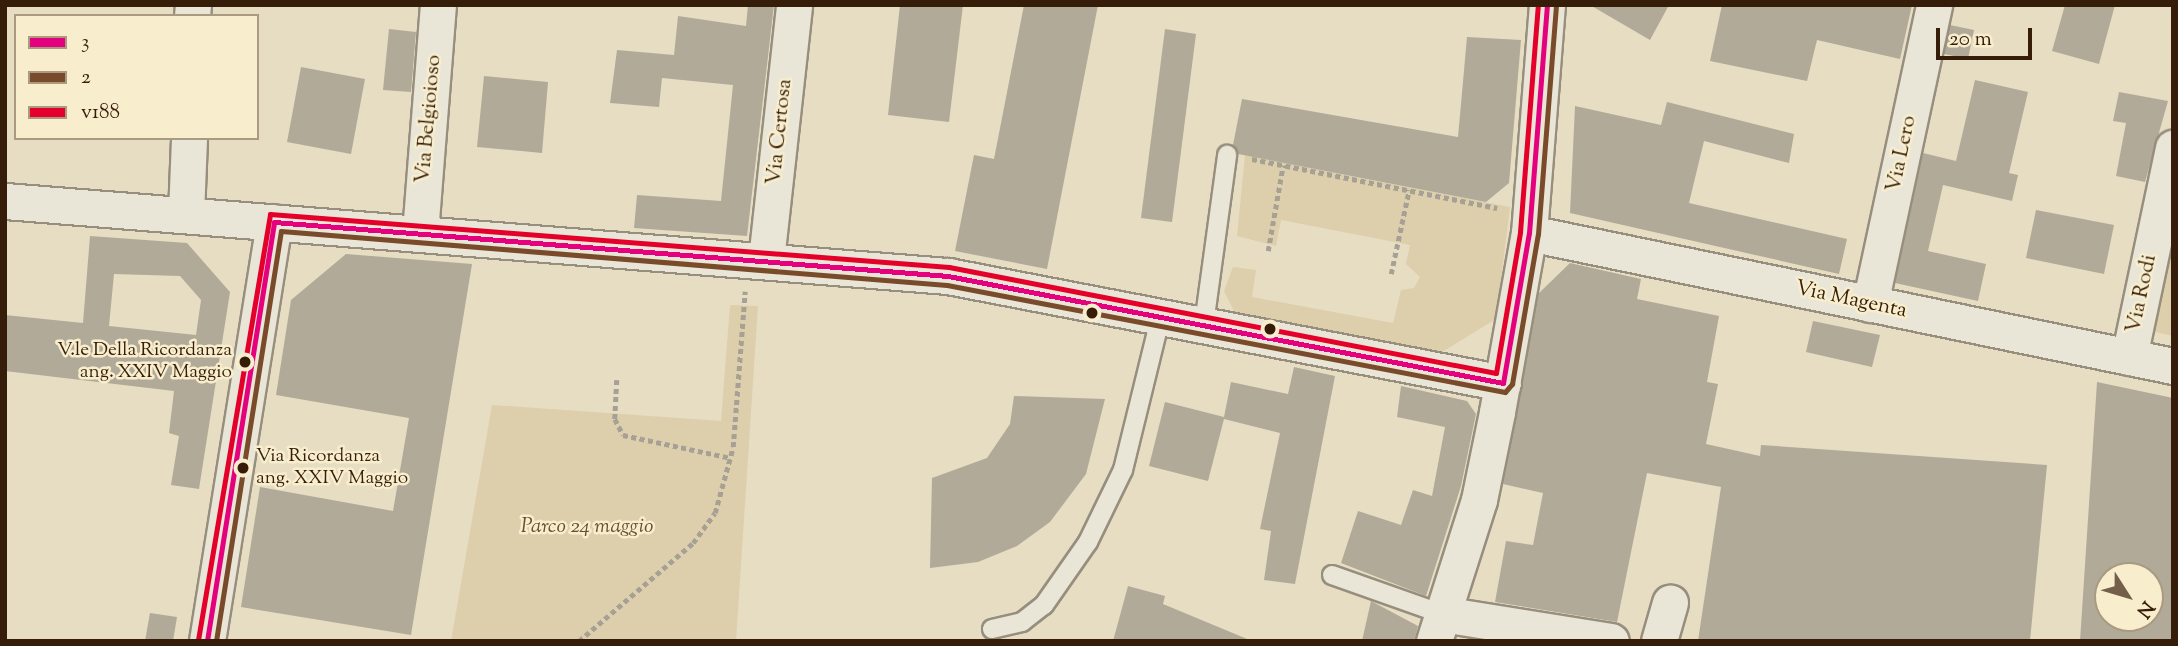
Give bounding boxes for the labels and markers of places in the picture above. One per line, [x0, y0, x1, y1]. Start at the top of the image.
unlabelled marker [1085, 306, 1099, 320]
unlabelled marker [1263, 322, 1277, 336]
place label: V.le Della Ricordanza ang. XXIV Maggio [57, 340, 232, 384]
marker: V.le Della Ricordanza ang. XXIV Maggio [238, 355, 252, 369]
place label: Via Ricordanza ang. XXIV Maggio [256, 446, 408, 490]
marker: Via Ricordanza ang. XXIV Maggio [236, 461, 250, 475]

